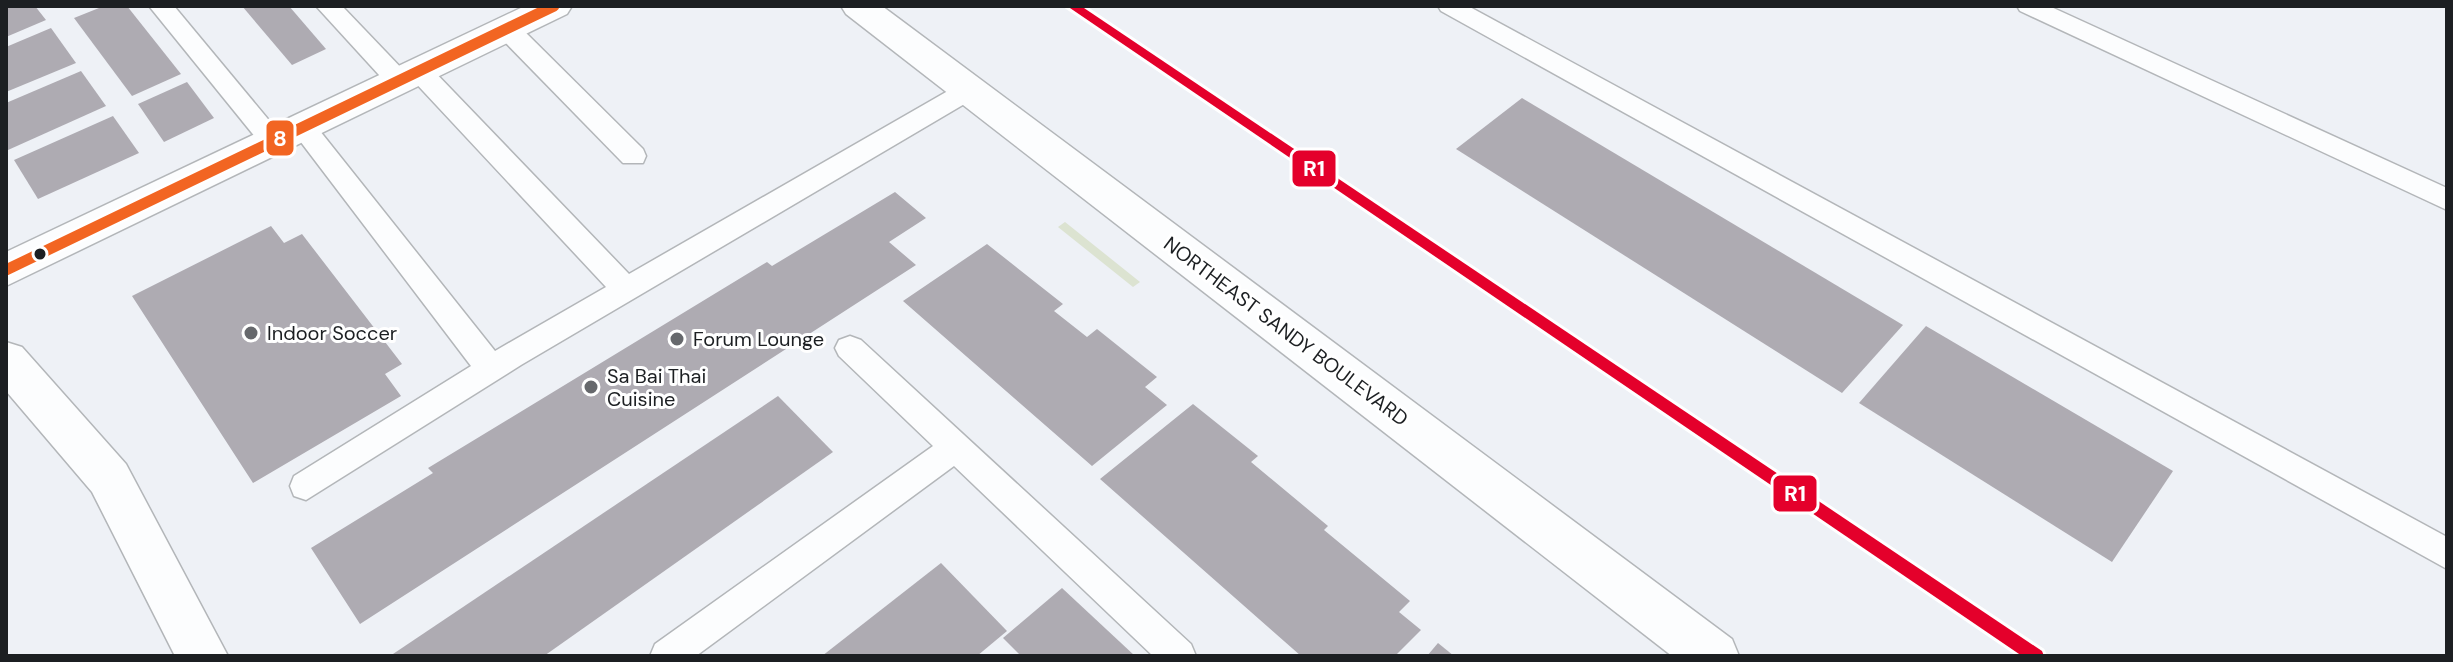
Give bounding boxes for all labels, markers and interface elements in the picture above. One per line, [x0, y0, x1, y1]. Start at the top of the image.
line badge: 8 [265, 119, 295, 157]
text: 8 [273, 124, 287, 153]
line badge: R1 [1291, 149, 1337, 188]
text: R1 [1303, 154, 1325, 183]
street label: NORTHEAST SANDY BOULEVARD [1159, 230, 1413, 432]
unlabelled marker [32, 246, 48, 262]
place label: Indoor Soccer [267, 320, 397, 346]
marker: Indoor Soccer [242, 324, 260, 342]
place label: Forum Lounge [693, 326, 824, 352]
marker: Forum Lounge [668, 330, 686, 348]
place label: Sa Bai Thai Cuisine [607, 363, 706, 412]
marker: Sa Bai Thai Cuisine [582, 378, 600, 396]
line badge: R1 [1772, 474, 1818, 513]
text: R1 [1784, 479, 1806, 508]

